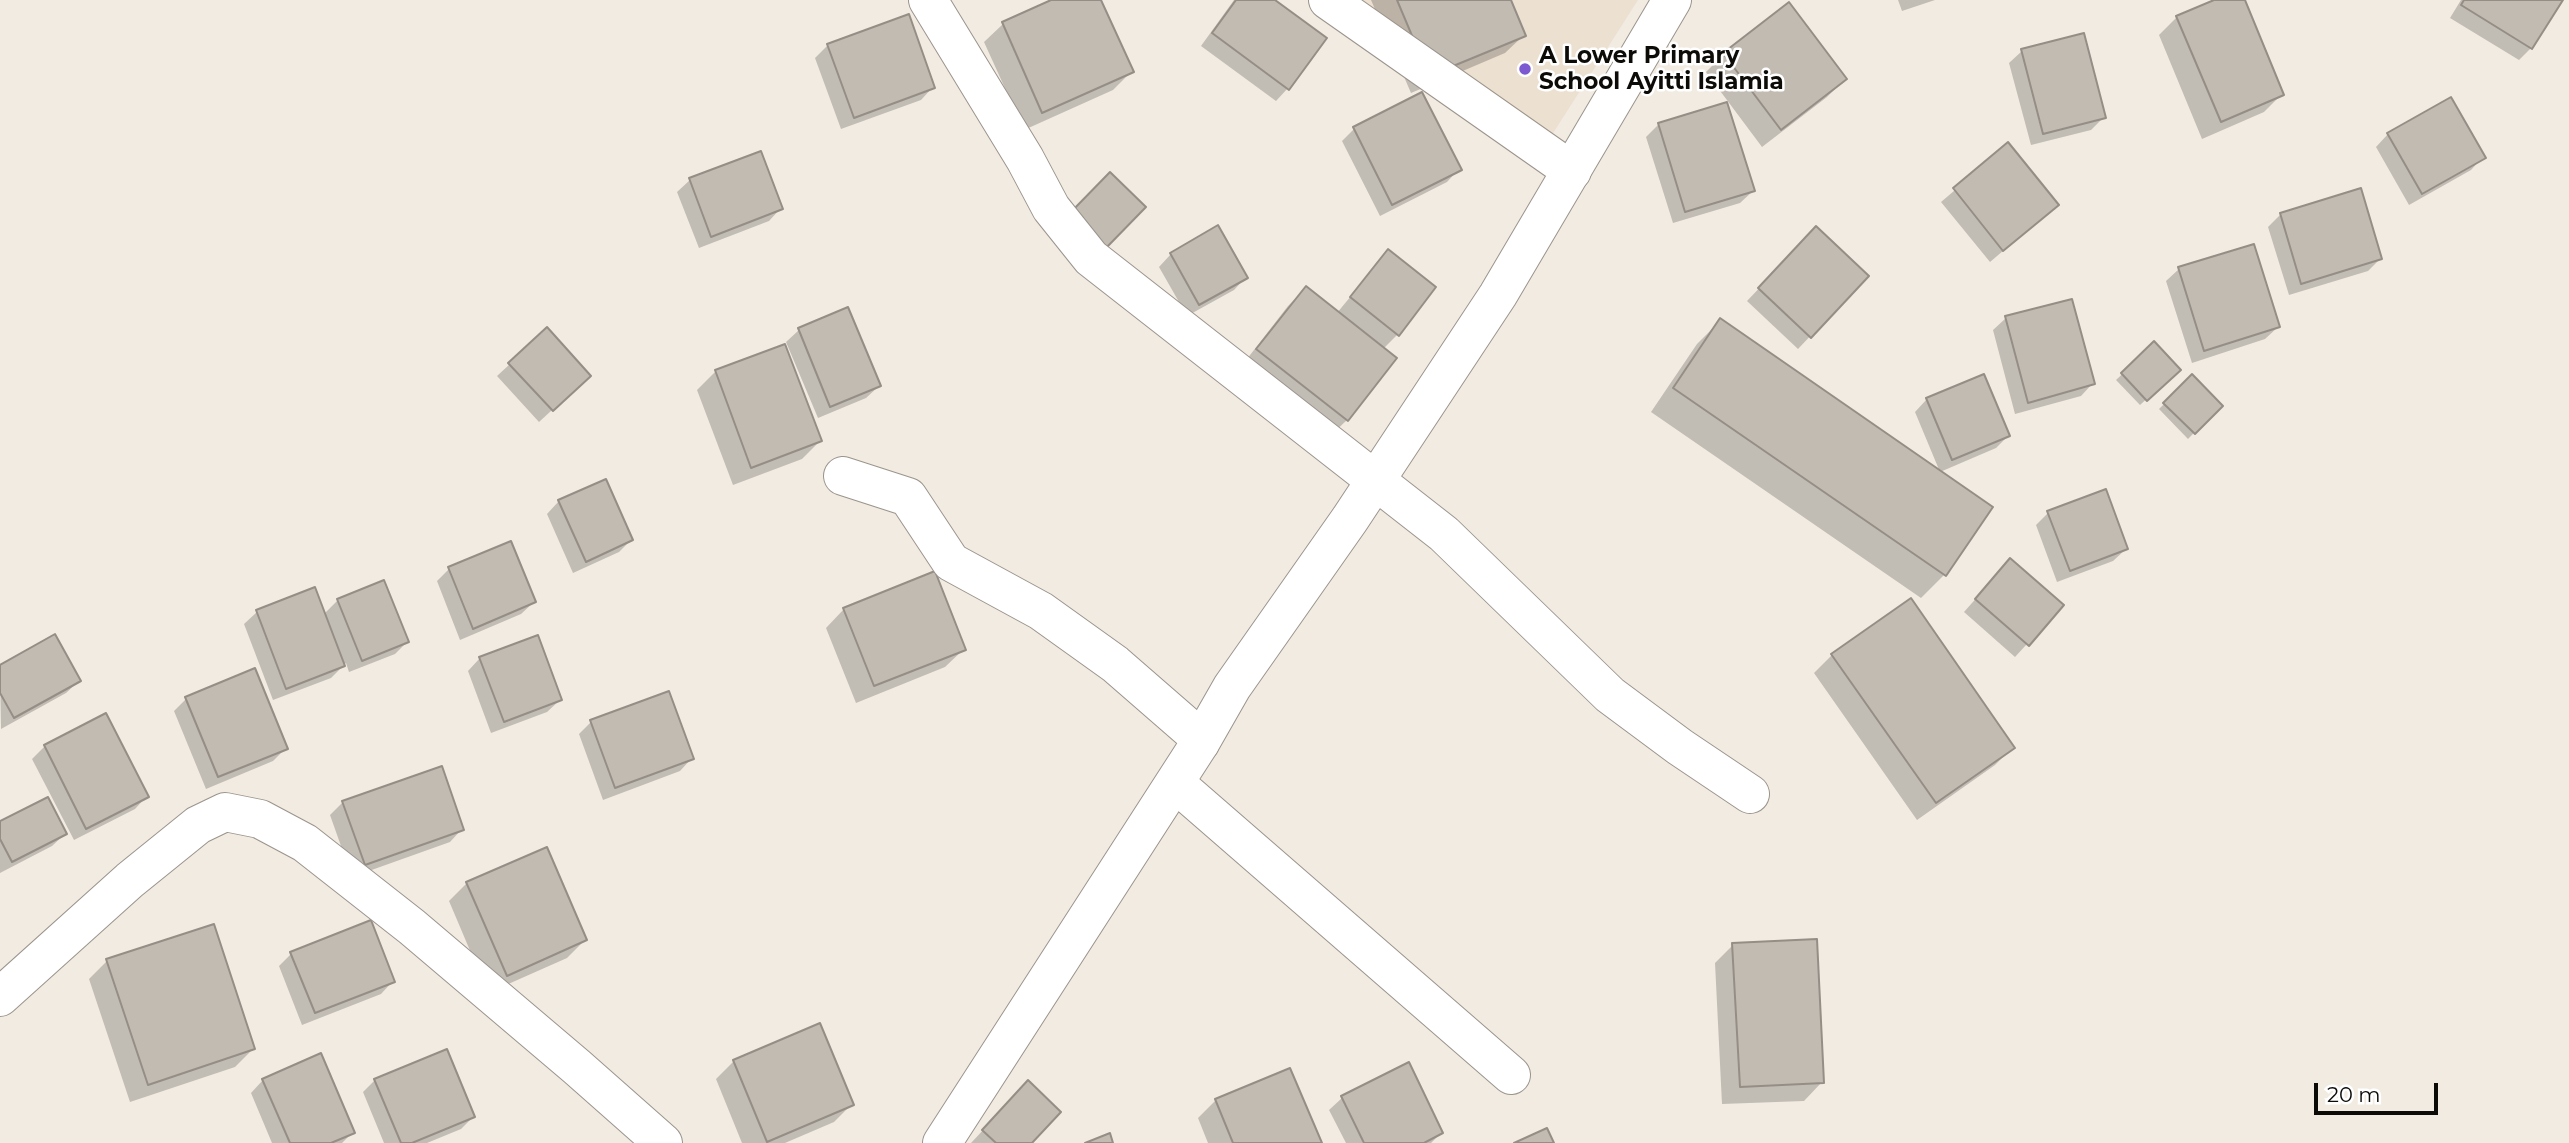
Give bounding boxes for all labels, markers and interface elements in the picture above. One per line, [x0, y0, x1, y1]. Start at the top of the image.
place label: A Lower Primary School Ayitti Islamia [1539, 42, 1784, 96]
marker: A Lower Primary School Ayitti Islamia [1517, 61, 1533, 77]
scale bar [2317, 1070, 2441, 1114]
text: 20 m [2327, 1082, 2381, 1107]

